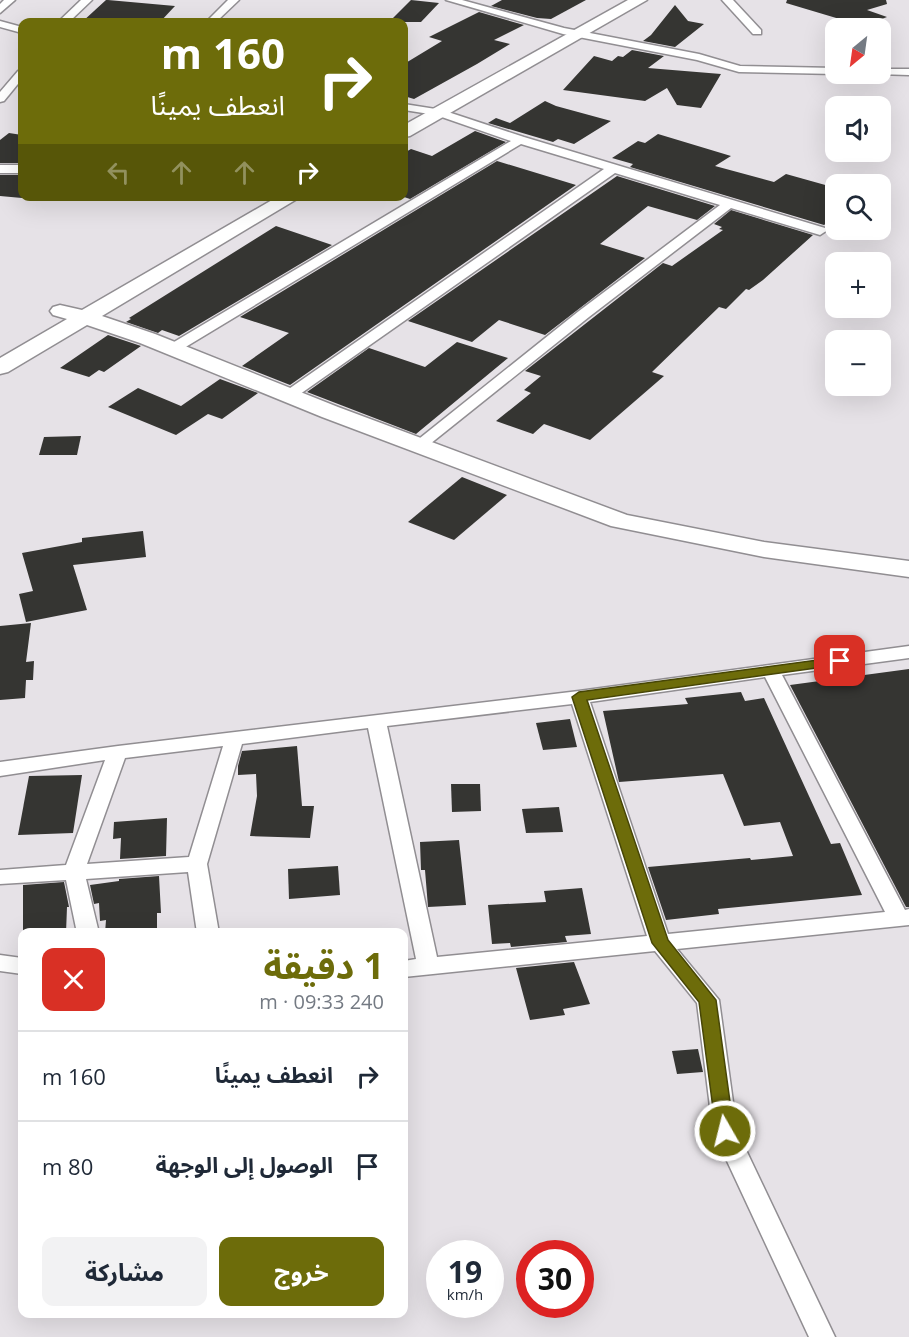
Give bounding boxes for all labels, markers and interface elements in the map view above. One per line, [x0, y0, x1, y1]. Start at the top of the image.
north arrow [825, 18, 891, 84]
map controls [825, 18, 891, 396]
text: 160 m [161, 24, 285, 81]
icon: right [306, 42, 384, 120]
text: انعطف يمينًا [151, 86, 285, 123]
button: sound [825, 96, 891, 162]
icon: left [102, 156, 135, 189]
icon: ahead [165, 156, 198, 189]
icon: ahead [228, 156, 261, 189]
icon: right [291, 156, 324, 189]
button: search [825, 174, 891, 240]
button: + [825, 252, 891, 318]
button: − [825, 330, 891, 396]
pin [814, 635, 865, 686]
icon: arrive [823, 644, 856, 677]
text: 1 دقيقة [263, 941, 384, 990]
button: close [42, 948, 105, 1011]
text: 240 m · 09:33 [259, 988, 384, 1015]
text: انعطف يمينًا [215, 1059, 333, 1089]
icon: right [351, 1060, 384, 1093]
text: 160 m [42, 1061, 106, 1091]
position arrow [693, 1099, 757, 1163]
text: الوصول إلى الوجهة [155, 1149, 333, 1179]
icon: arrive [351, 1150, 384, 1183]
text: 80 m [42, 1151, 93, 1181]
button: مشاركة [42, 1237, 207, 1306]
button: خروج [219, 1237, 384, 1306]
speed limit sign: 30 [516, 1240, 594, 1318]
text: 19 [448, 1251, 482, 1292]
text: km/h [447, 1284, 483, 1304]

